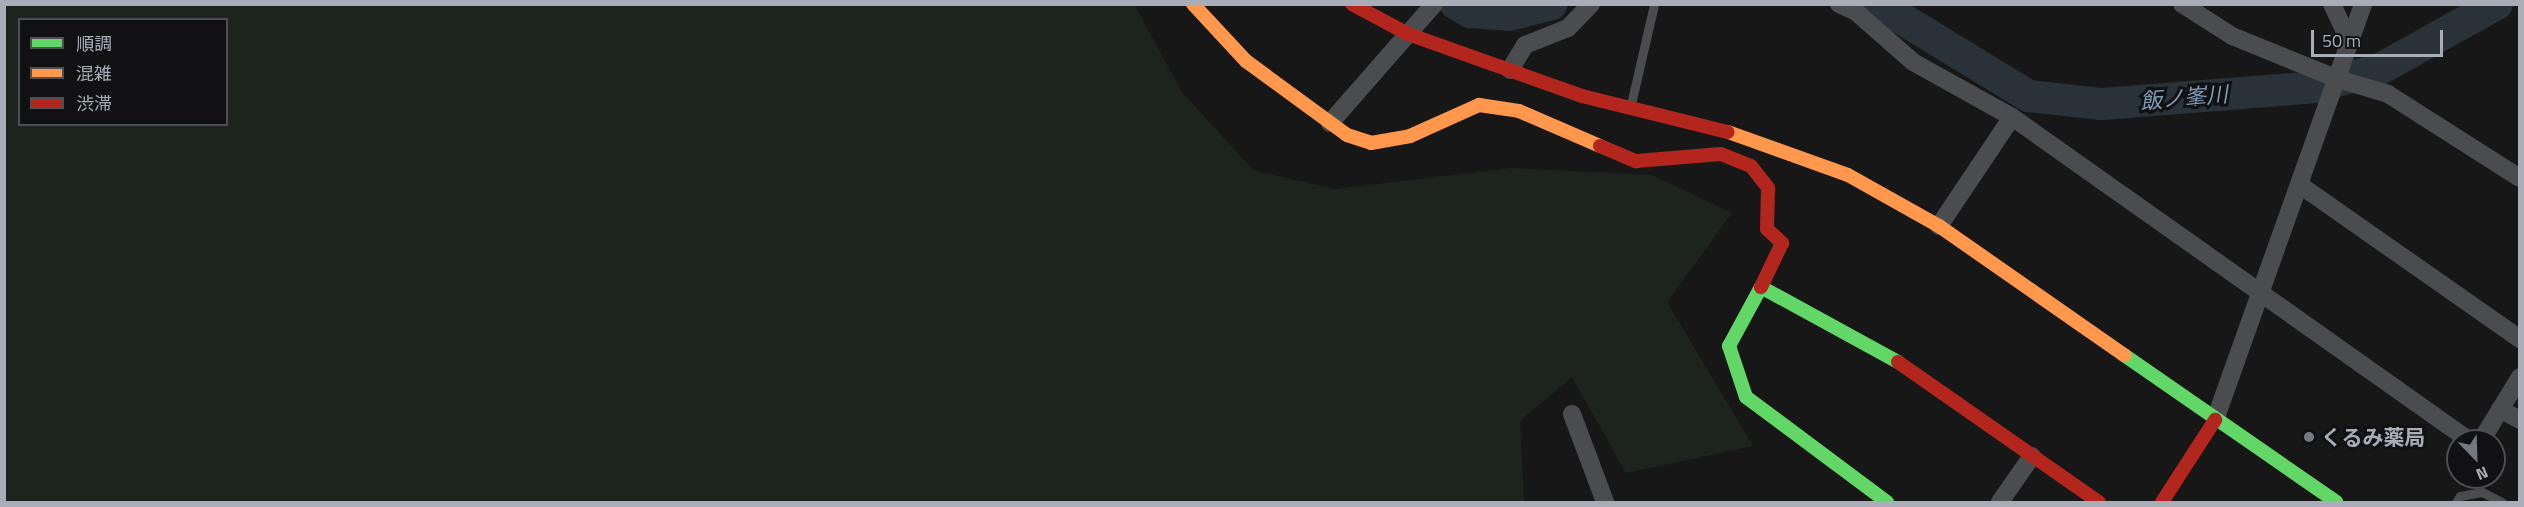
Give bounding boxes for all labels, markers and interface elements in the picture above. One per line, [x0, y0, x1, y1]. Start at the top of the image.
legend [18, 18, 228, 126]
scale bar [2314, 18, 2446, 56]
text: 50 m [2322, 27, 2361, 54]
text: 順調 [76, 30, 112, 57]
text: 混雑 [76, 60, 112, 87]
water label: 飯ノ峯川 [2139, 81, 2229, 115]
text: 渋滞 [76, 90, 112, 117]
place label: くるみ薬局 [2321, 424, 2426, 450]
north arrow [2446, 429, 2506, 489]
marker: くるみ薬局 [2302, 430, 2316, 444]
text: N [2472, 461, 2492, 487]

